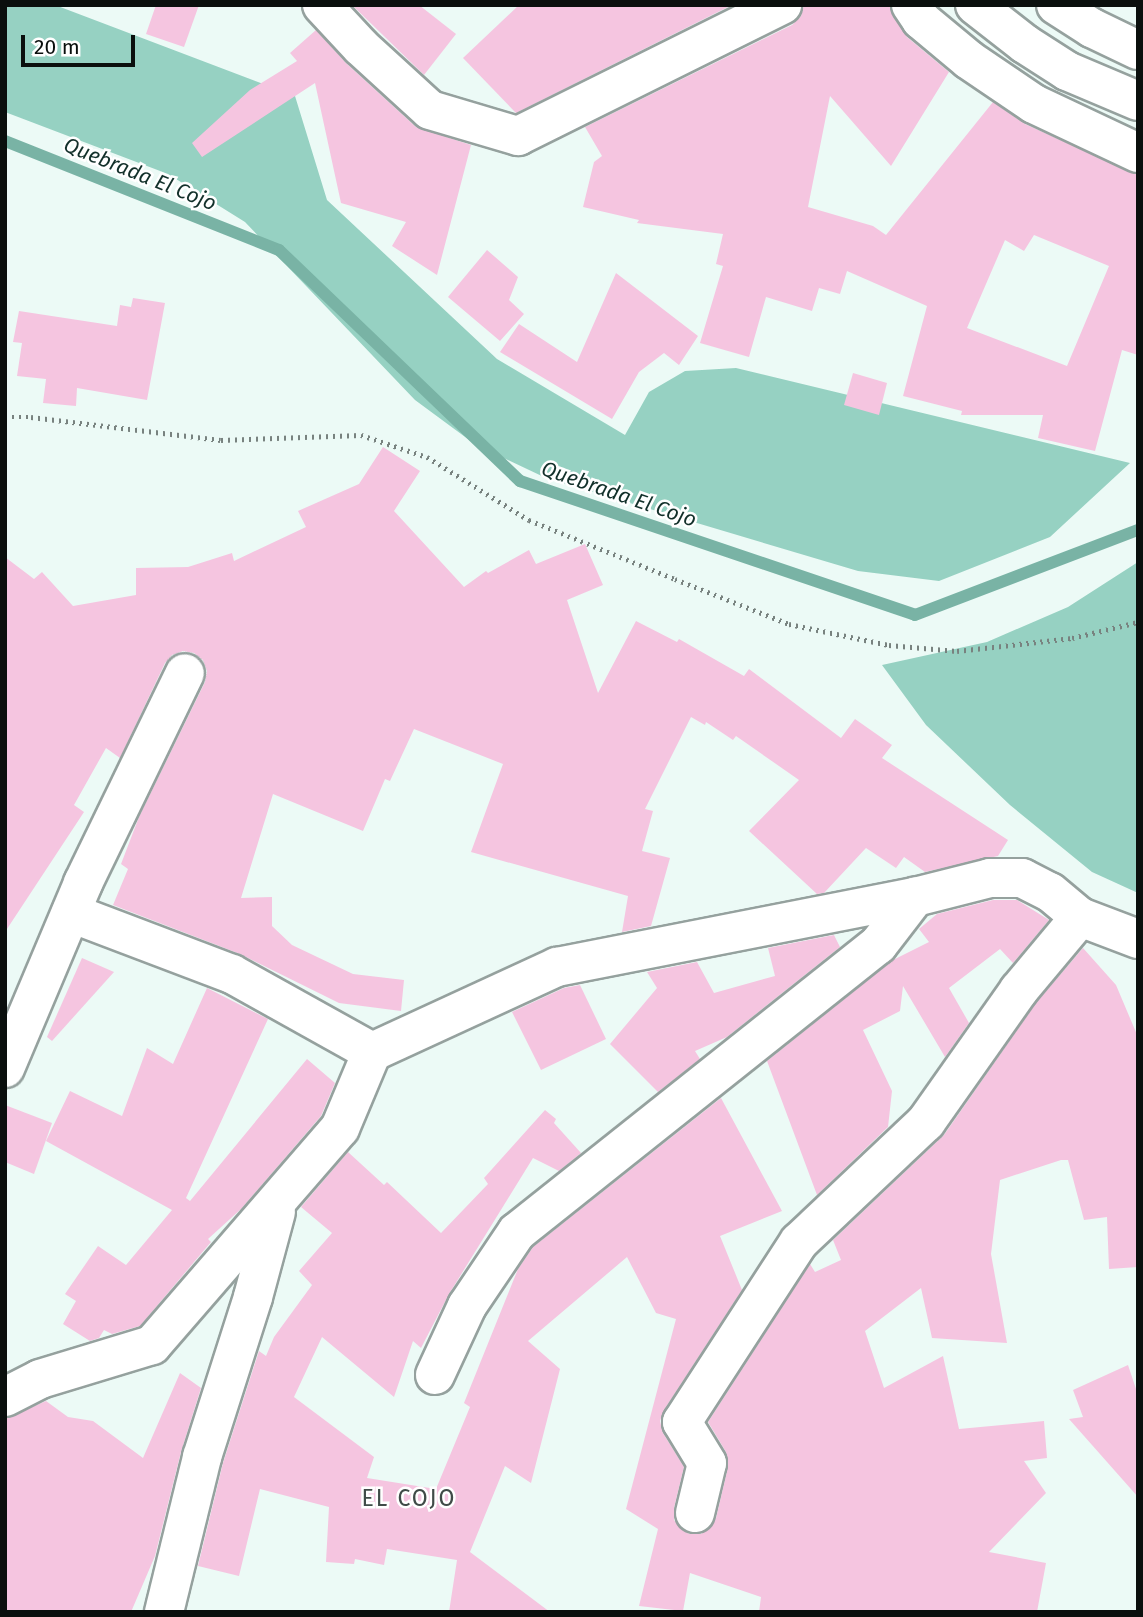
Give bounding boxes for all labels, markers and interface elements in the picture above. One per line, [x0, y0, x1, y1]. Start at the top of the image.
scale bar [24, 21, 138, 65]
text: 20 m [34, 34, 80, 60]
water label: Quebrada El Cojo [60, 132, 220, 216]
water label: Quebrada El Cojo [538, 456, 700, 532]
district label: EL COJO [362, 1484, 456, 1512]

